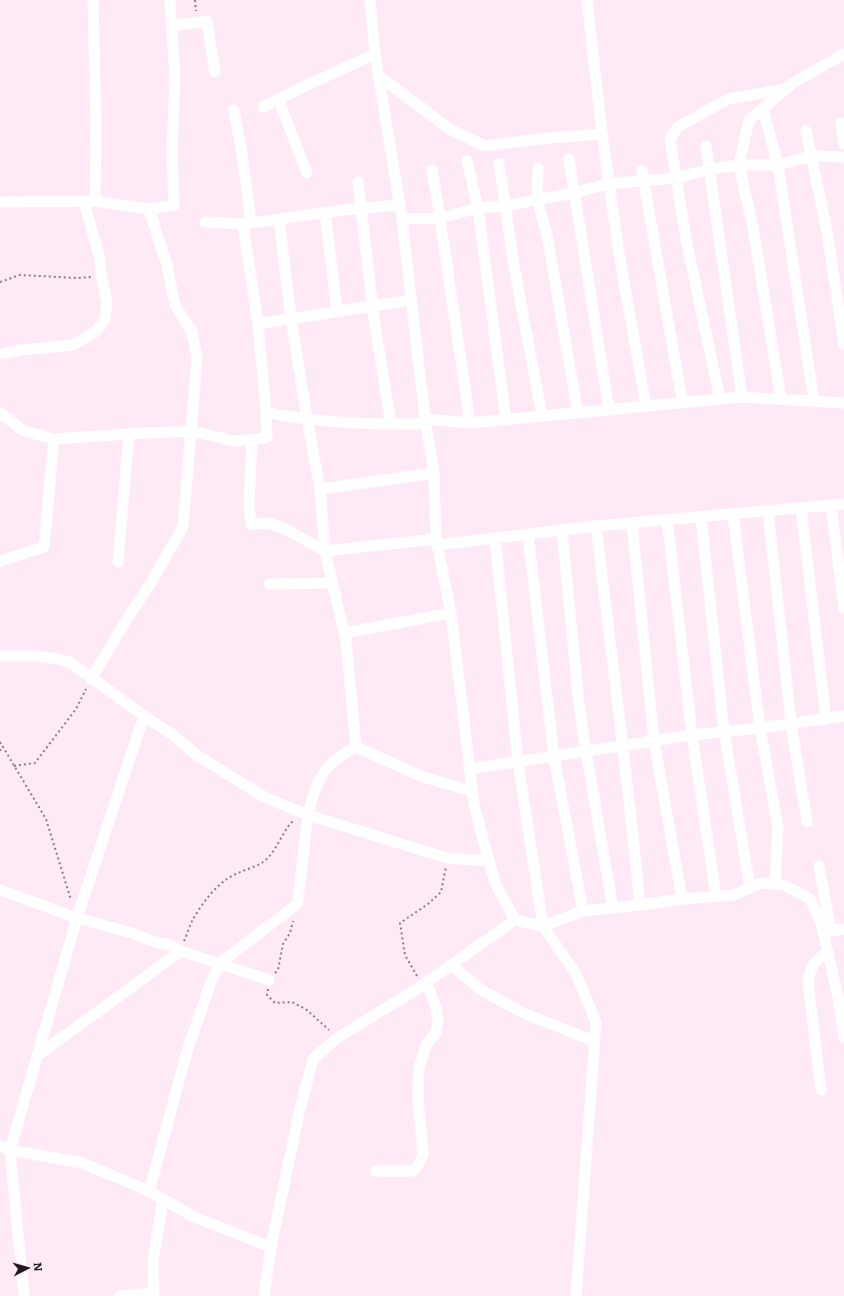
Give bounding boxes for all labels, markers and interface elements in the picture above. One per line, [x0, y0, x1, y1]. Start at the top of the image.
north arrow [8, 1248, 48, 1288]
text: N [31, 1261, 47, 1272]

